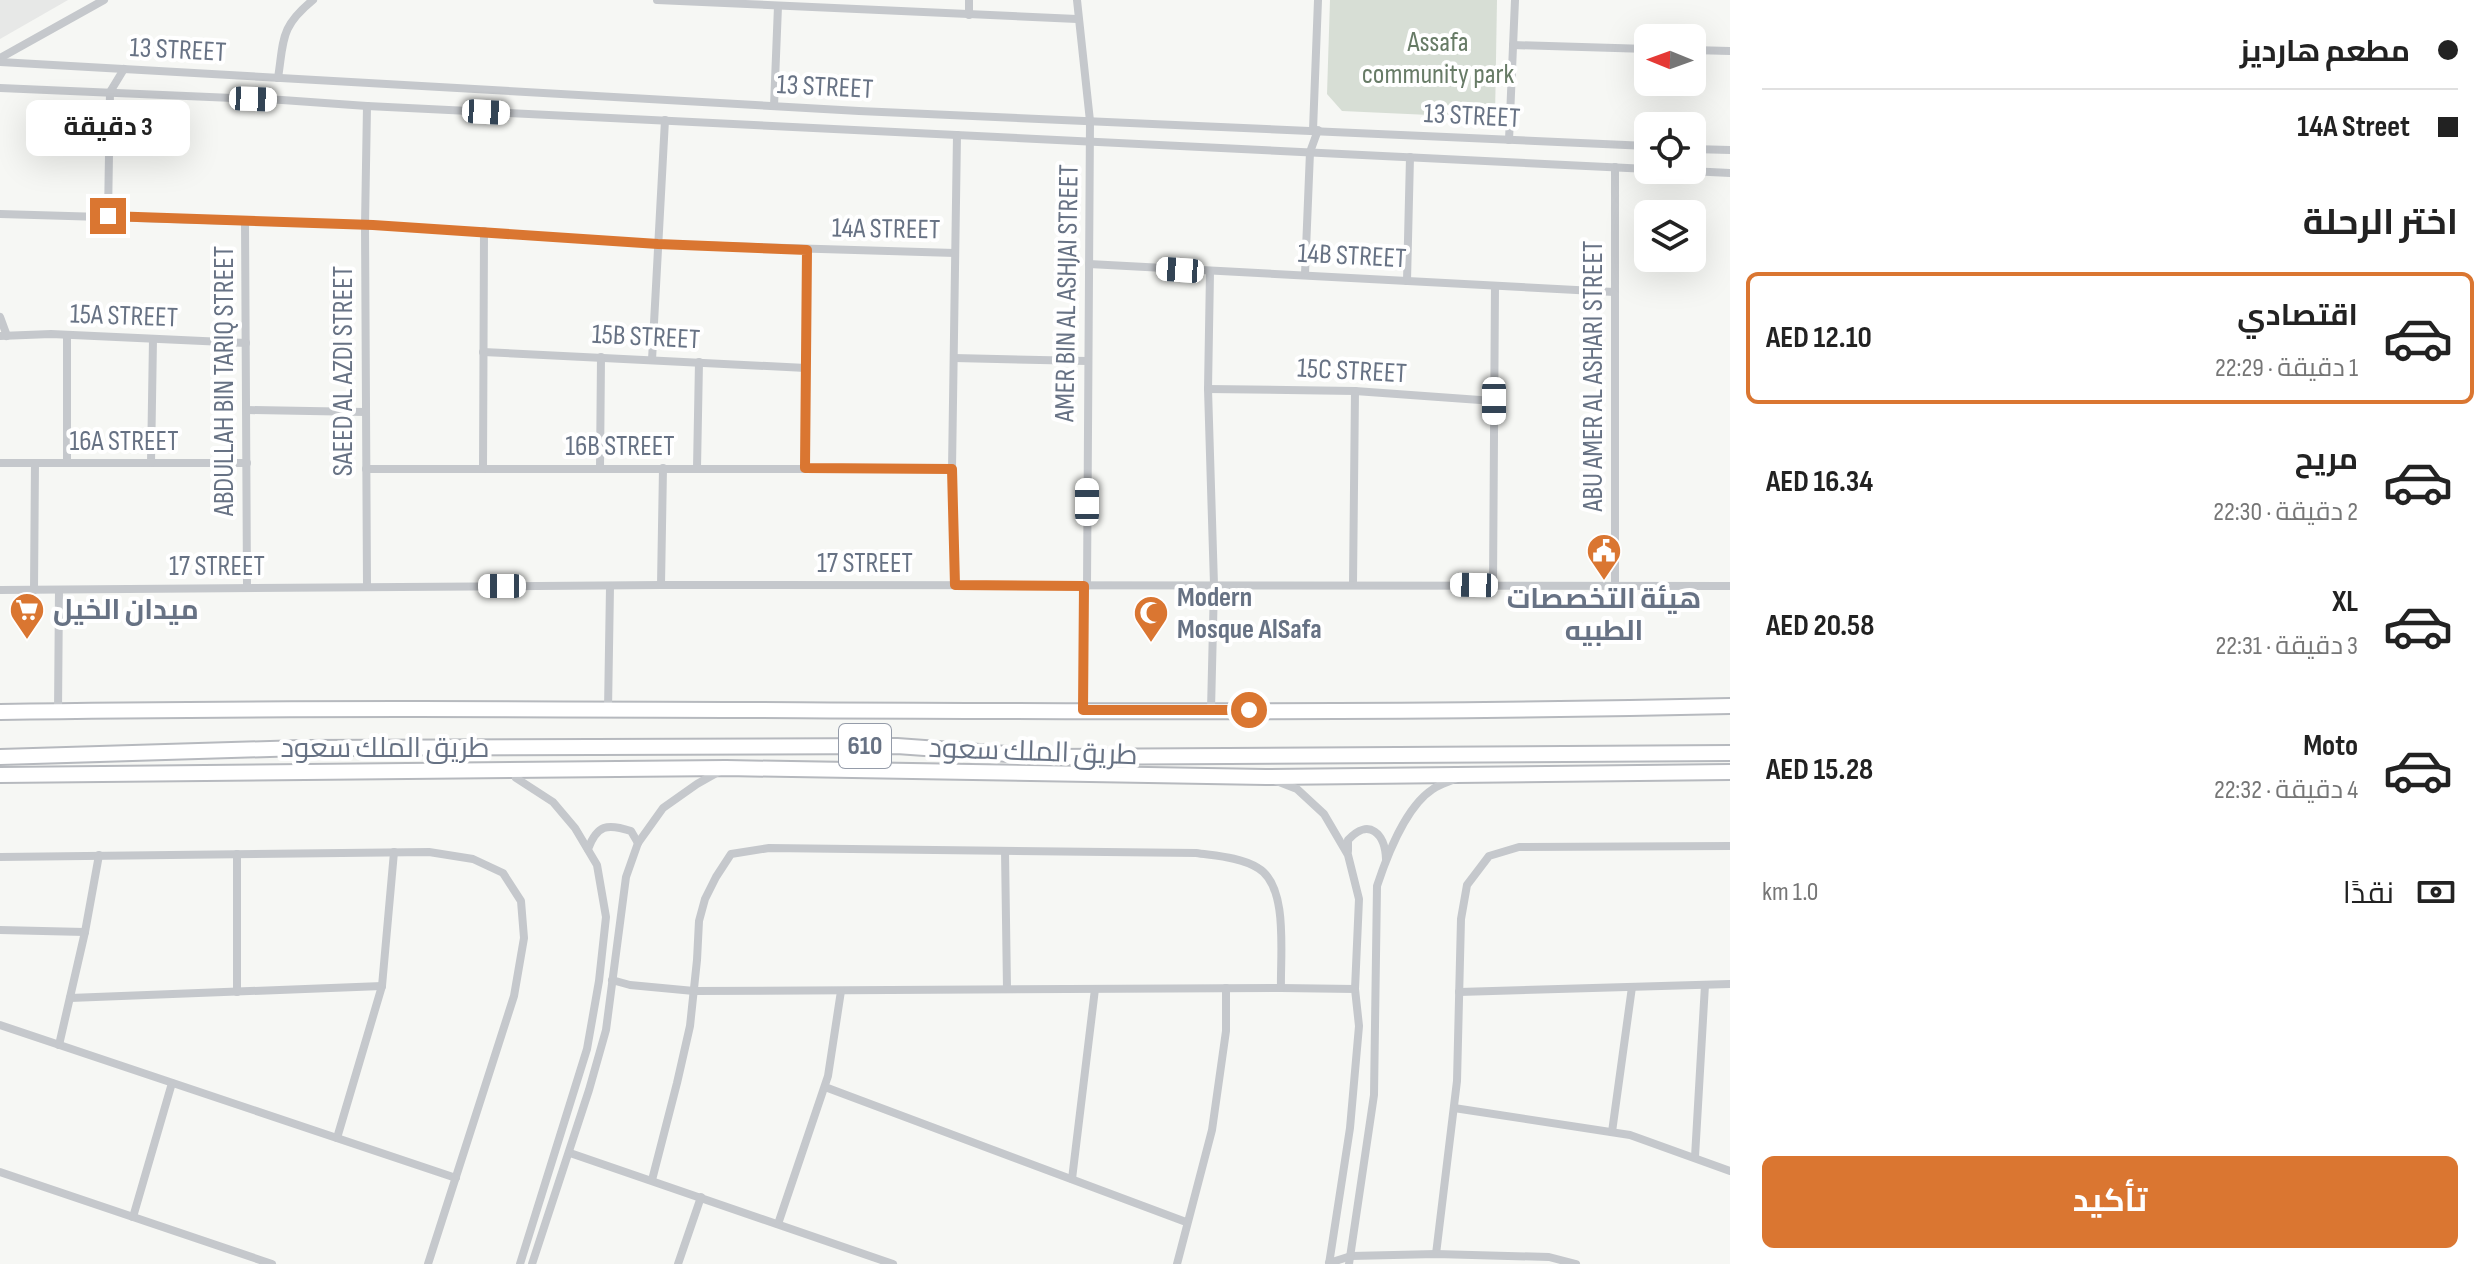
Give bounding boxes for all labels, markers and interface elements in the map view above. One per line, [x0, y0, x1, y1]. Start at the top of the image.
north arrow [1634, 24, 1706, 96]
map controls [1634, 24, 1706, 272]
park label: Assafa community park [1362, 26, 1515, 91]
street label: 13 STREET [129, 31, 227, 69]
text: مطعم هارديز [2240, 34, 2410, 70]
street label: 13 STREET [776, 68, 874, 106]
car [229, 86, 277, 112]
street label: 13 STREET [1423, 97, 1521, 135]
car [461, 99, 511, 125]
callout: 3 دقيقة [26, 100, 190, 156]
text: 14A Street [2297, 109, 2410, 145]
text: 3 دقيقة [63, 112, 153, 143]
button: locate [1634, 112, 1706, 184]
street label: AMER BIN AL ASHJAI STREET [1048, 164, 1086, 423]
route end [90, 198, 126, 234]
button: layers [1634, 200, 1706, 272]
text: اختر الرحلة [2303, 202, 2458, 245]
street label: 14A STREET [831, 212, 941, 246]
street label: 14B STREET [1297, 237, 1407, 275]
street label: ABU AMER AL ASHARI STREET [1577, 241, 1610, 512]
street label: ABDULLAH BIN TARIQ STREET [208, 246, 241, 517]
car [1155, 256, 1205, 284]
street label: SAEED AL AZDI STREET [327, 266, 360, 476]
street label: 15A STREET [69, 298, 179, 334]
text: اقتصادي [2237, 298, 2358, 334]
icon: car [2382, 302, 2454, 374]
street label: 15B STREET [591, 318, 701, 356]
text: AED 12.10 [1766, 320, 1872, 356]
street label: 15C STREET [1296, 352, 1408, 390]
text: 1 دقيقة · 22:29 [2215, 353, 2358, 384]
car [1482, 377, 1506, 425]
street label: 16A STREET [69, 425, 179, 458]
street label: 16B STREET [565, 430, 675, 463]
text: مريح [2295, 442, 2358, 478]
icon: car [2382, 446, 2454, 518]
text: AED 16.34 [1766, 464, 1873, 500]
car [1075, 478, 1099, 526]
text: 2 دقيقة · 22:30 [2213, 497, 2358, 528]
public building icon: هيئة التخصصات الطبيه [1585, 532, 1623, 582]
street label: 17 STREET [817, 547, 913, 580]
street label: 17 STREET [169, 550, 265, 583]
car [1450, 573, 1498, 597]
car [478, 574, 526, 598]
place label: Modern Mosque AlSafa [1177, 581, 1322, 646]
place label: هيئة التخصصات الطبيه [1507, 583, 1701, 648]
text: XL [2332, 584, 2358, 620]
icon: car [2382, 590, 2454, 662]
supermarket icon: ميدان الخيل [8, 591, 46, 641]
place label: ميدان الخيل [53, 594, 199, 627]
mosque icon: Modern Mosque AlSafa [1132, 594, 1170, 644]
text: AED 20.58 [1766, 608, 1874, 644]
text: 3 دقيقة · 22:31 [2216, 631, 2358, 662]
route start [1231, 692, 1267, 728]
road number: 610 [839, 724, 891, 768]
text: Moto [2303, 728, 2358, 764]
street label: طريق الملك سعود [280, 732, 490, 765]
street label: طريق الملك سعود [928, 732, 1138, 772]
icon: car [2382, 734, 2454, 806]
text: AED 15.28 [1766, 752, 1873, 788]
text: 4 دقيقة · 22:32 [2214, 775, 2358, 806]
icon: cash [2414, 870, 2458, 914]
text: نقدًا [2343, 876, 2394, 912]
text: 1.0 km [1762, 877, 1818, 908]
button: تأكيد [1762, 1156, 2458, 1248]

